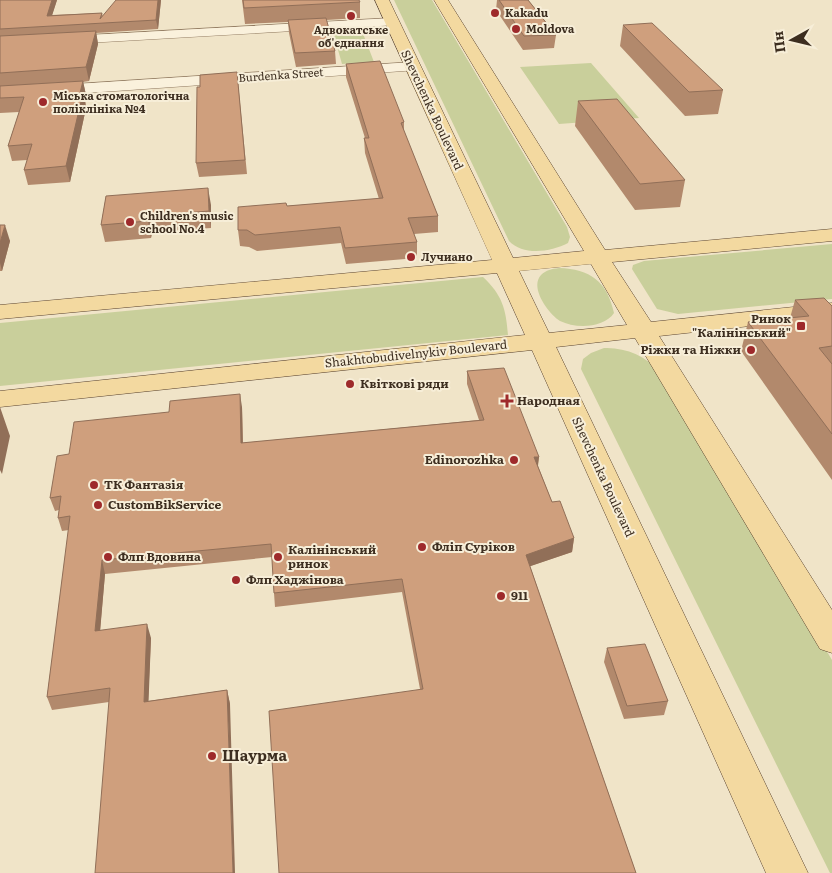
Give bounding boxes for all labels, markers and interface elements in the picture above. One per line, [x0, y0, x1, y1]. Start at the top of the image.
place label: Kakadu [505, 4, 549, 20]
marker: Kakadu [489, 7, 501, 19]
marker: Адвокатське об'єднання [345, 10, 357, 22]
north arrow [767, 15, 817, 65]
place label: Moldova [526, 20, 575, 36]
place label: Адвокатське об'єднання [314, 21, 388, 50]
marker: Moldova [510, 23, 522, 35]
text: Пн [767, 30, 790, 54]
street label: Shevchenka Boulevard [397, 47, 469, 173]
street label: Burdenka Street [238, 63, 324, 85]
place label: Міська стоматологічна поліклініка №4 [53, 87, 190, 116]
marker: Міська стоматологічна поліклініка №4 [37, 96, 49, 108]
place label: Children's music school No.4 [140, 207, 233, 236]
marker: Children's music school No.4 [124, 216, 136, 228]
place label: Лучиано [421, 248, 473, 264]
marker: Лучиано [405, 251, 417, 263]
place label: Ринок "Калінінський" [692, 309, 791, 341]
marker: Ринок "Калінінський" [795, 320, 807, 332]
street label: Shakhtobudivelnykiv Boulevard [324, 334, 509, 372]
place label: Ріжки та Ніжки [641, 340, 741, 358]
marker: Ріжки та Ніжки [745, 344, 757, 356]
place label: Квіткові ряди [360, 374, 449, 392]
marker: Квіткові ряди [344, 378, 356, 390]
place label: Народная [517, 391, 580, 409]
marker: Народная [501, 395, 513, 407]
street label: Shevchenka Boulevard [568, 414, 640, 540]
place label: Edinorozhka [425, 450, 504, 468]
marker: Edinorozhka [508, 454, 520, 466]
place label: ТК Фантазія [104, 475, 184, 493]
marker: ТК Фантазія [88, 479, 100, 491]
place label: CustomBikService [108, 495, 221, 513]
marker: CustomBikService [92, 499, 104, 511]
place label: Фліп Суріков [432, 537, 515, 555]
place label: Калінінський ринок [288, 540, 377, 572]
marker: Фліп Суріков [416, 541, 428, 553]
place label: Флп Вдовина [118, 547, 201, 565]
marker: Флп Вдовина [102, 551, 114, 563]
marker: Калінінський ринок [272, 551, 284, 563]
place label: Флп Хаджінова [246, 570, 344, 588]
marker: Флп Хаджінова [230, 574, 242, 586]
place label: 911 [511, 586, 528, 604]
marker: 911 [495, 590, 507, 602]
place label: Шаурма [222, 743, 288, 766]
marker: Шаурма [206, 750, 218, 762]

